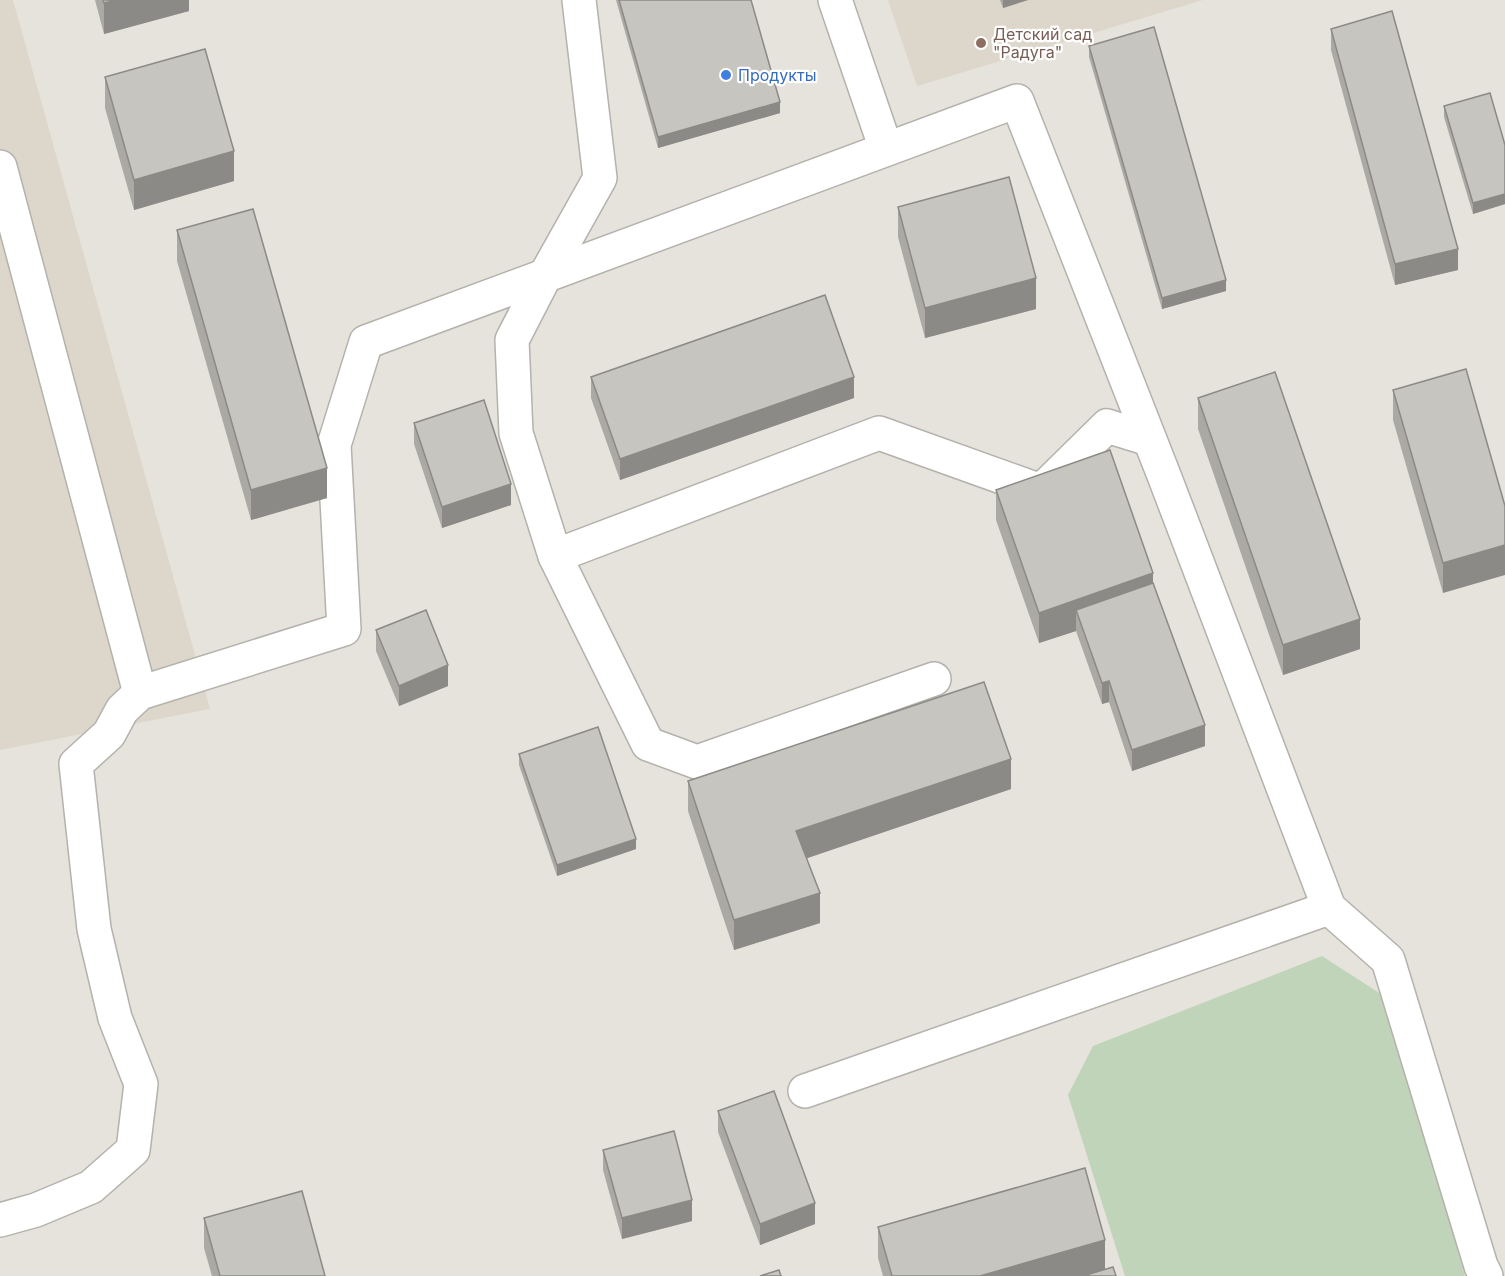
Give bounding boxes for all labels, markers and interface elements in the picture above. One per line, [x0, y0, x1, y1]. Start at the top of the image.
place label: Детский сад "Радуга" [993, 24, 1092, 62]
marker: Детский сад "Радуга" [974, 36, 988, 50]
place label: Продукты [738, 65, 816, 85]
marker: Продукты [719, 68, 733, 82]

